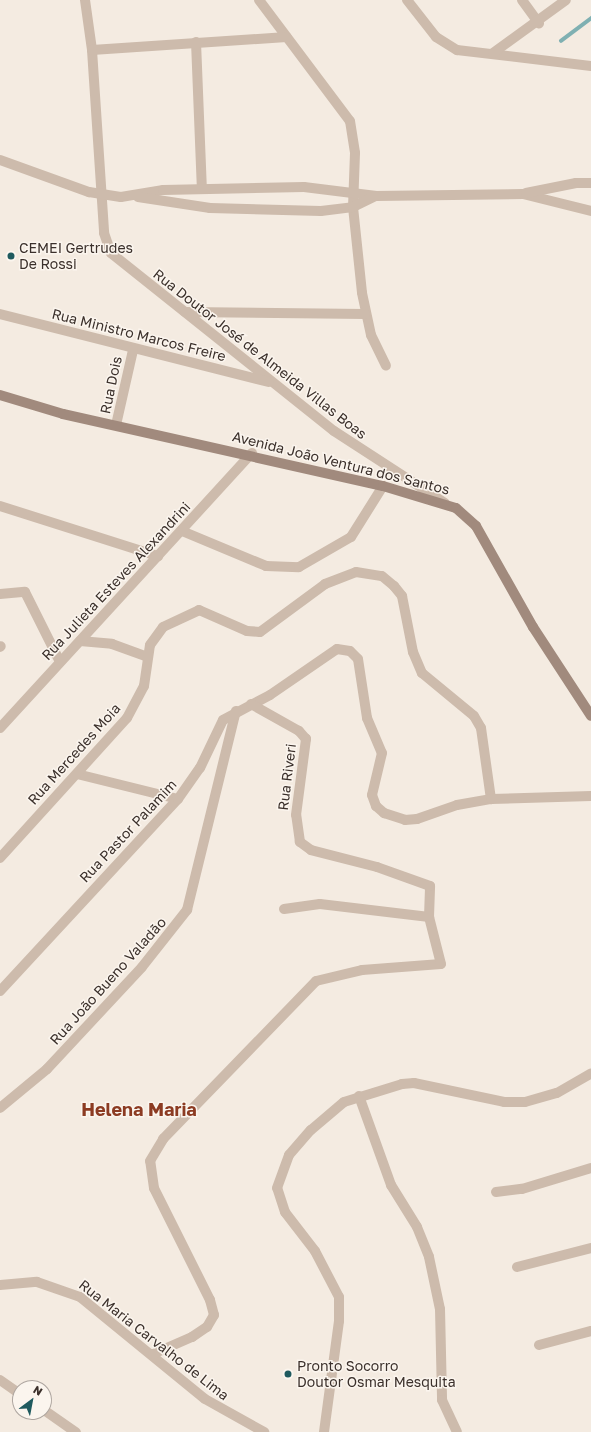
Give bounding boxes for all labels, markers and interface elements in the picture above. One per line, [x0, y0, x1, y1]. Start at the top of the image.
place label: CEMEI Gertrudes De Rossi [19, 240, 133, 272]
marker: CEMEI Gertrudes De Rossi [6, 251, 16, 261]
street label: Rua Doutor José de Almeida Villas Boas [150, 265, 370, 443]
street label: Rua Ministro Marcos Freire [50, 305, 228, 365]
street label: Rua Dois [97, 355, 125, 415]
street label: Avenida João Ventura dos Santos [231, 428, 451, 498]
street label: Rua Julieta Esteves Alexandrini [38, 498, 194, 664]
street label: Rua Mercedes Moia [24, 700, 124, 808]
street label: Rua Riveri [275, 743, 299, 811]
street label: Rua Pastor Palamim [76, 776, 180, 886]
street label: Rua João Bueno Valadão [46, 914, 170, 1048]
district label: Helena Maria [81, 1098, 197, 1120]
street label: Rua Maria Carvalho de Lima [76, 1276, 232, 1404]
place label: Pronto Socorro Doutor Osmar Mesquita [297, 1358, 456, 1390]
marker: Pronto Socorro Doutor Osmar Mesquita [282, 1368, 294, 1380]
north arrow [12, 1380, 52, 1420]
text: N [31, 1383, 45, 1398]

